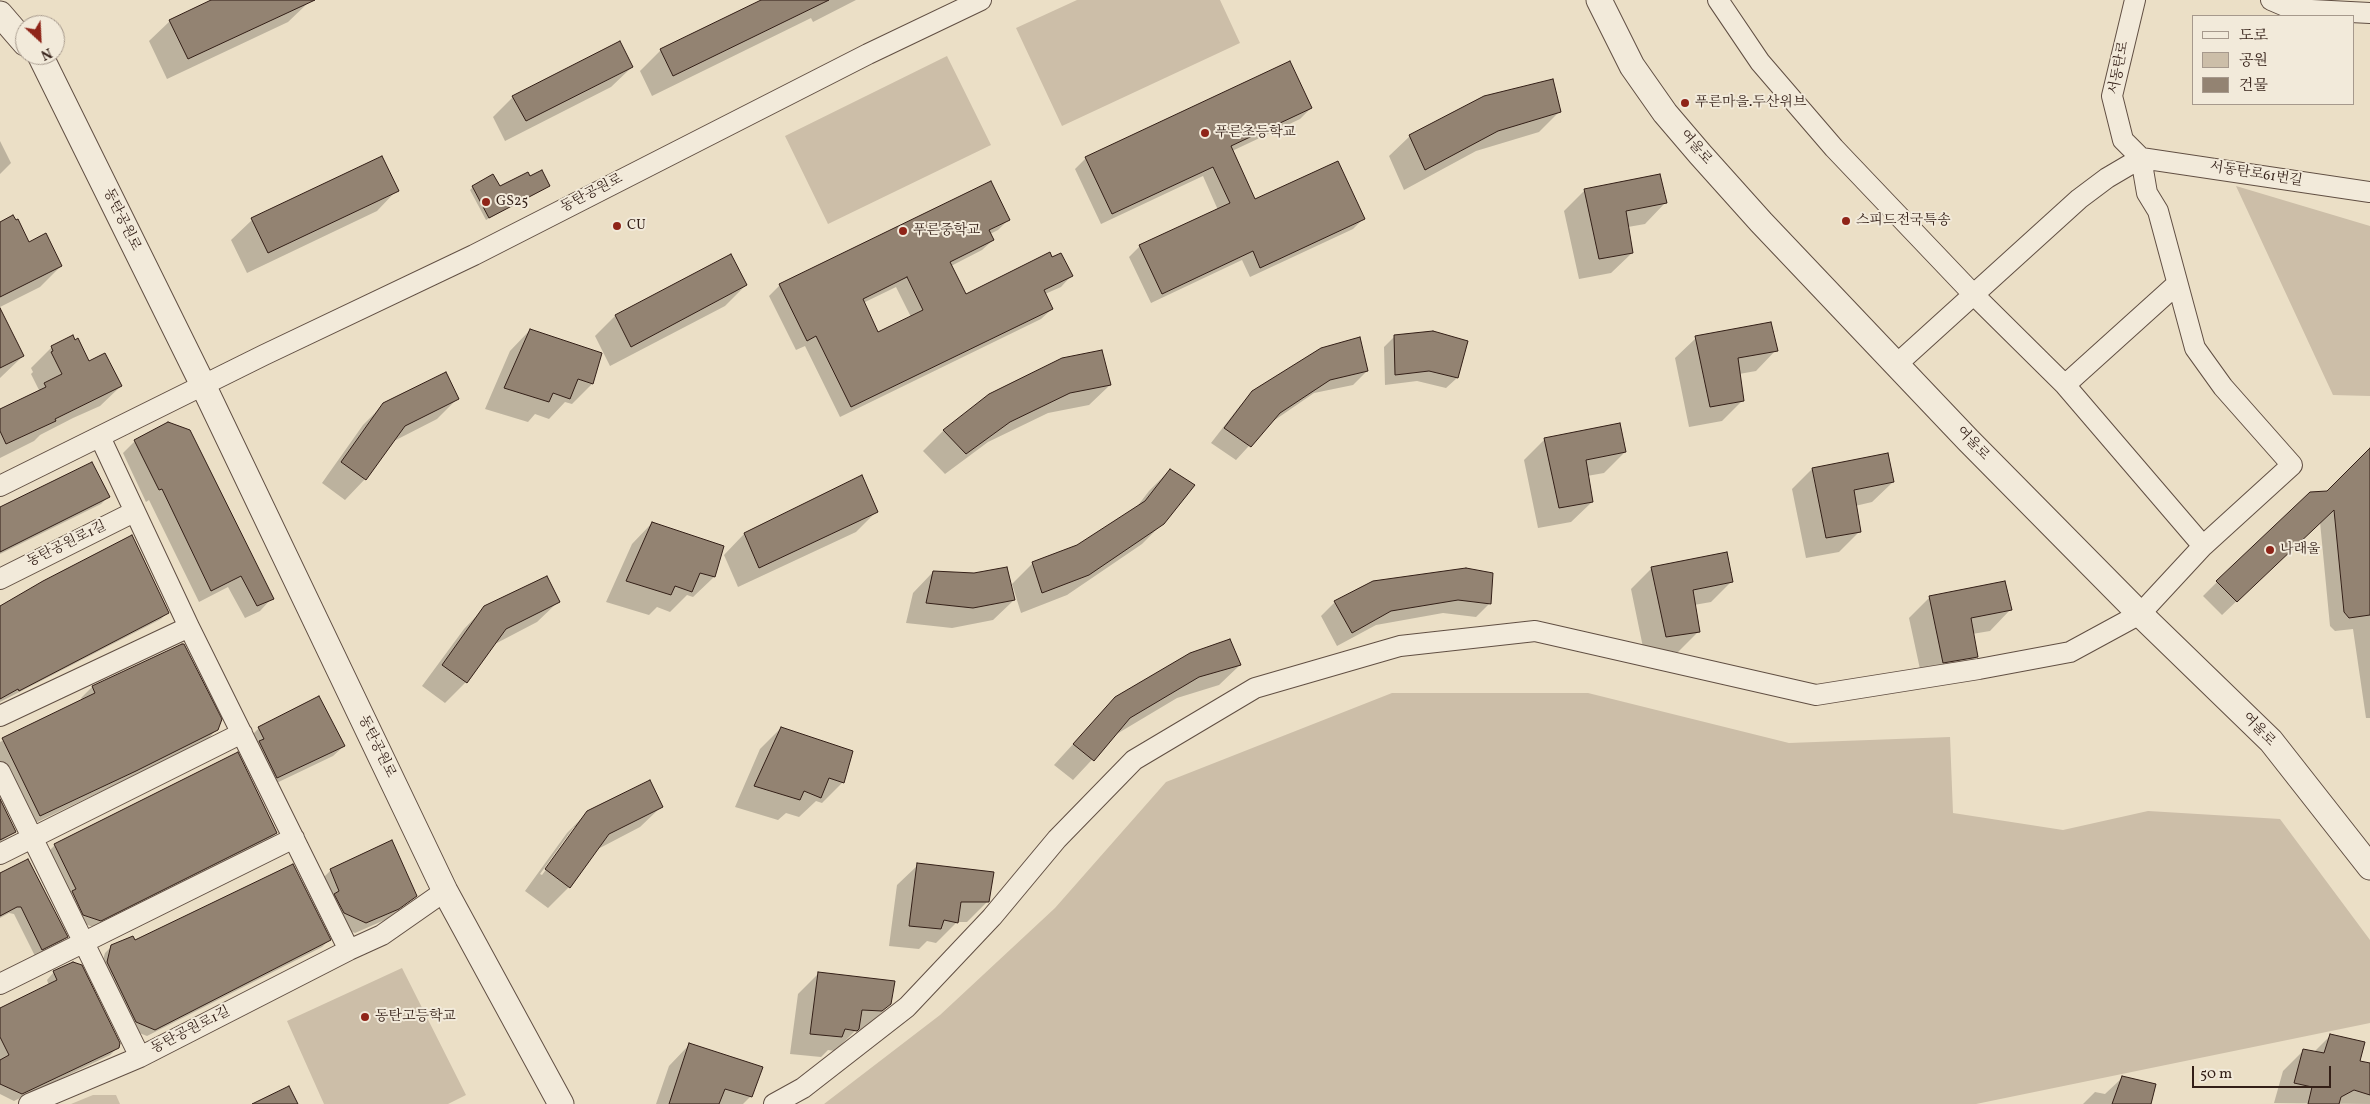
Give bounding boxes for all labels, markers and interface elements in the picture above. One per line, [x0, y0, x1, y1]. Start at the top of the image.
north arrow [15, 15, 65, 65]
legend [2192, 15, 2355, 105]
text: 도로 [2239, 26, 2268, 47]
street label: 서동탄로 [2107, 40, 2133, 96]
text: N [38, 42, 55, 64]
text: 공원 [2239, 51, 2268, 72]
text: 건물 [2239, 76, 2268, 97]
place label: 푸른마을.두산위브 [1695, 95, 1806, 111]
marker: 푸른마을.두산위브 [1679, 97, 1691, 109]
place label: 푸른초등학교 [1215, 125, 1296, 141]
marker: 푸른초등학교 [1199, 127, 1211, 139]
street label: 여울로 [1675, 127, 1715, 169]
street label: 서동탄로61번길 [2208, 159, 2304, 191]
street label: 동탄공원로 [558, 171, 626, 217]
street label: 동탄공원로 [99, 186, 143, 254]
place label: GS25 [496, 194, 528, 210]
marker: GS25 [480, 196, 492, 208]
place label: 스피드전국특송 [1856, 213, 1951, 229]
marker: 스피드전국특송 [1840, 215, 1852, 227]
place label: CU [627, 218, 646, 234]
marker: CU [611, 220, 623, 232]
place label: 푸른중학교 [913, 223, 981, 239]
marker: 푸른중학교 [897, 225, 909, 237]
street label: 여울로 [1952, 424, 1992, 464]
street label: 동탄공원로1길 [24, 518, 110, 572]
place label: 나래울 [2280, 542, 2321, 558]
marker: 나래울 [2264, 544, 2276, 556]
street label: 여울로 [2238, 710, 2278, 750]
street label: 동탄공원로 [354, 713, 398, 781]
street label: 동탄공원로1길 [149, 1004, 233, 1058]
place label: 동탄고등학교 [375, 1009, 456, 1025]
marker: 동탄고등학교 [359, 1011, 371, 1023]
scale bar [2195, 1056, 2334, 1088]
text: 50 m [2200, 1064, 2232, 1085]

